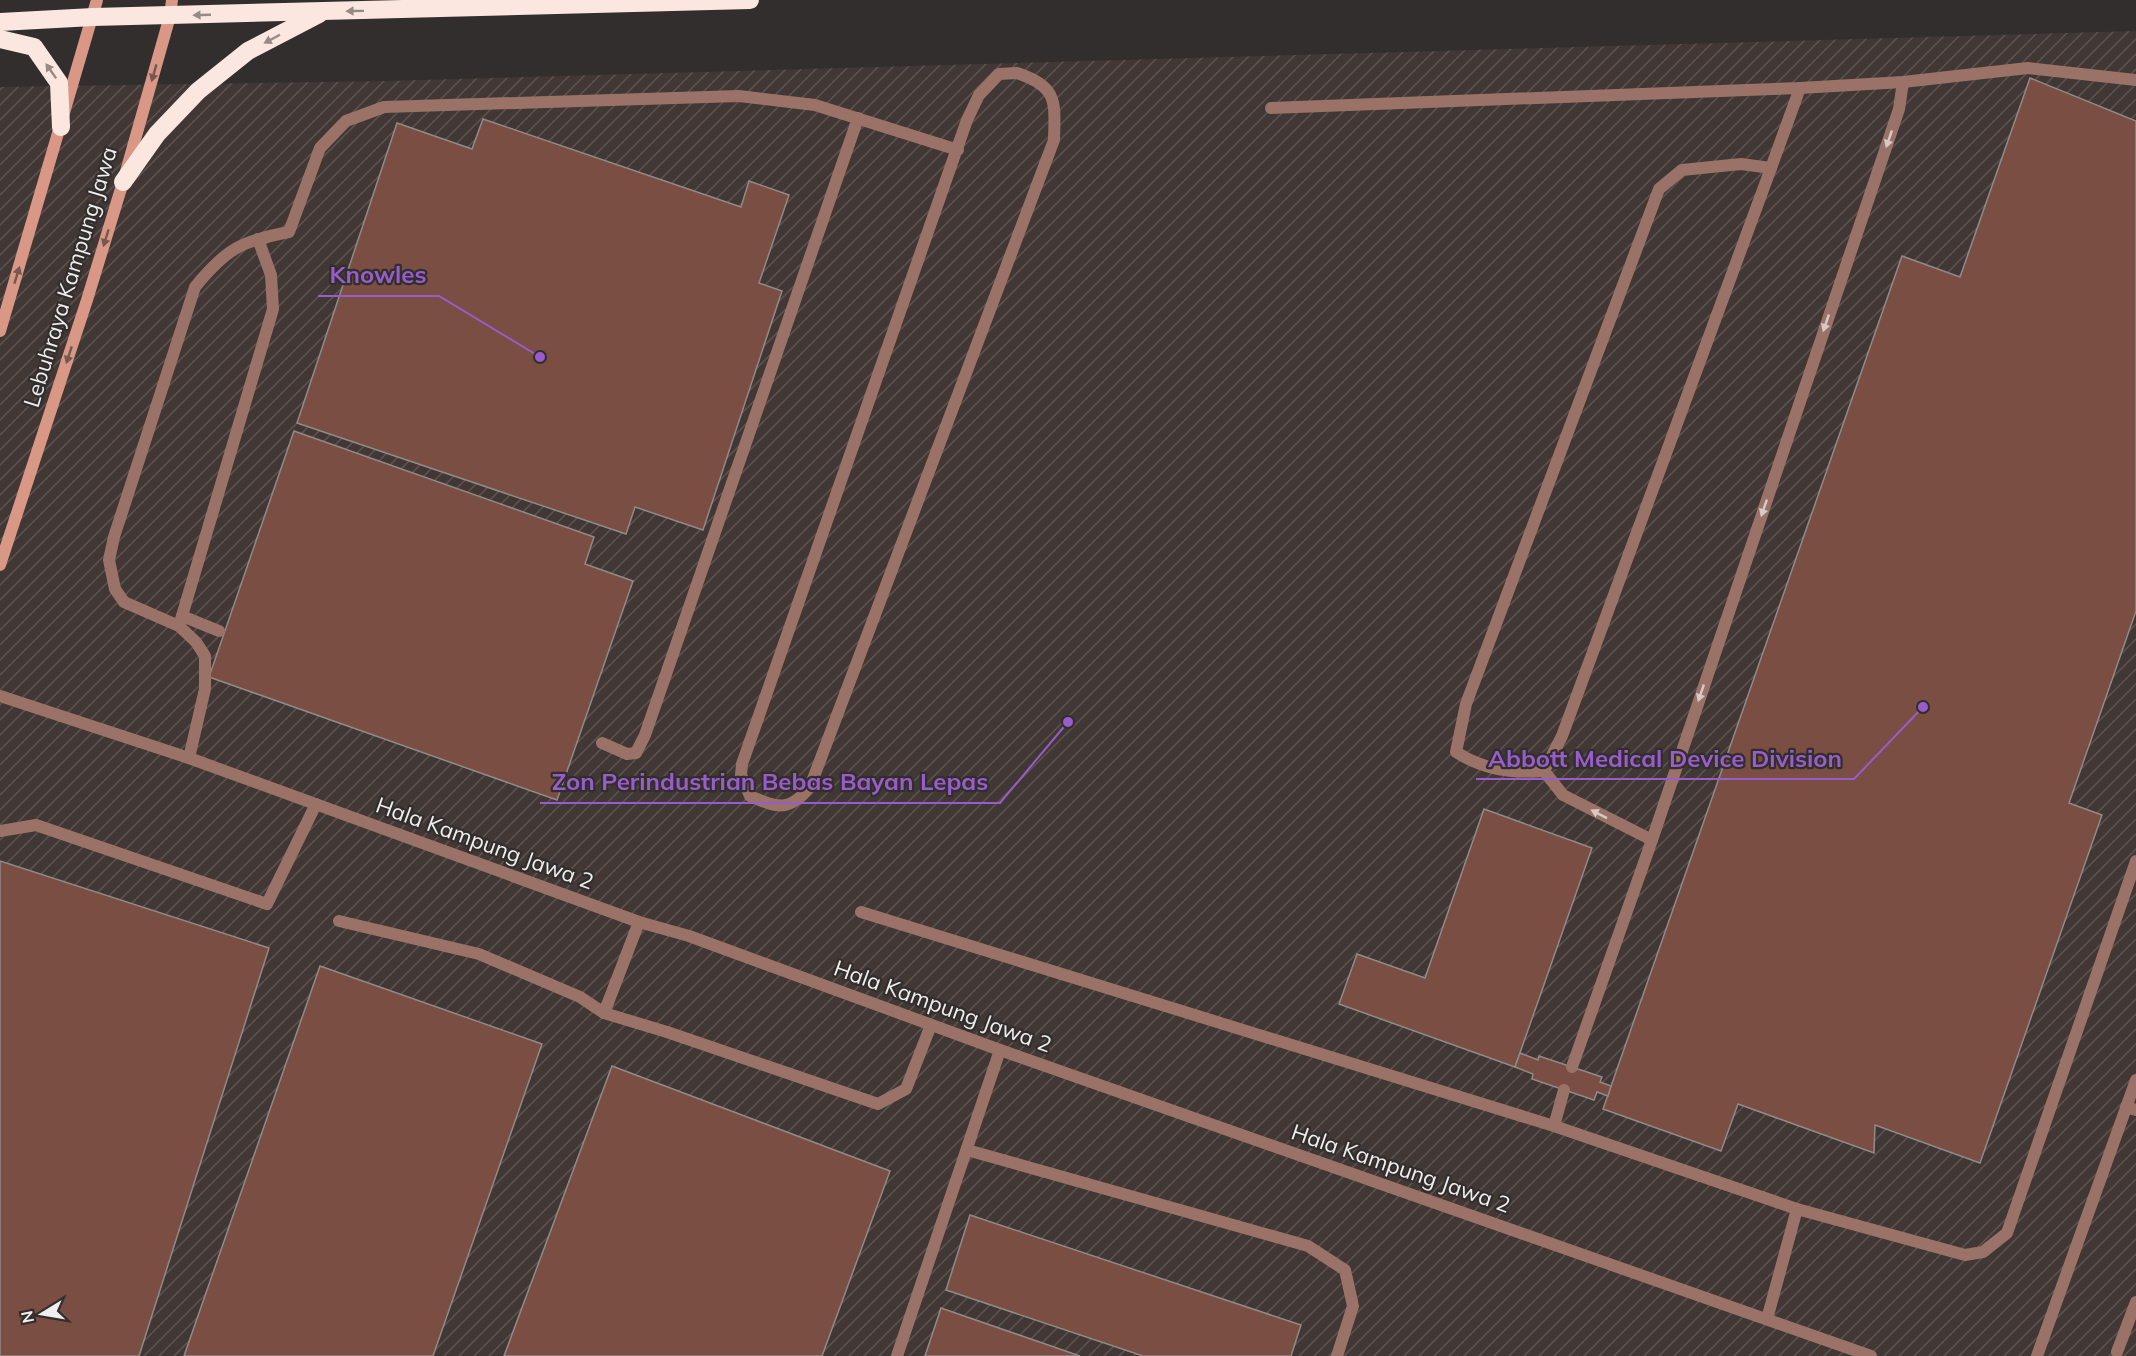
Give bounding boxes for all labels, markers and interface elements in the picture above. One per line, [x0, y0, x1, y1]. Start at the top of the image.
one-way arrow [346, 6, 365, 16]
one-way arrow [193, 11, 212, 20]
one-way arrow [263, 34, 280, 44]
one-way arrow [45, 63, 56, 79]
one-way arrow [149, 64, 158, 82]
one-way arrow [1884, 130, 1893, 148]
street label: Lebuhraya Kampung Jawa [17, 143, 123, 411]
one-way arrow [101, 229, 110, 247]
callout: Knowles [318, 254, 439, 296]
text: Knowles [329, 259, 427, 289]
one-way arrow [13, 266, 22, 284]
one-way arrow [1821, 314, 1831, 332]
one-way arrow [63, 346, 73, 364]
one-way arrow [1759, 499, 1768, 517]
one-way arrow [1696, 684, 1706, 702]
callout: Abbott Medical Device Division [1476, 737, 1854, 779]
text: Abbott Medical Device Division [1488, 743, 1842, 773]
callout: Zon Perindustrian Bebas Bayan Lepas [540, 761, 1000, 803]
text: Zon Perindustrian Bebas Bayan Lepas [552, 766, 988, 796]
street label: Hala Kampung Jawa 2 [372, 791, 598, 895]
one-way arrow [1591, 809, 1608, 819]
street label: Hala Kampung Jawa 2 [830, 954, 1056, 1058]
street label: Hala Kampung Jawa 2 [1288, 1117, 1514, 1219]
north arrow [12, 1284, 72, 1344]
text: N [16, 1309, 38, 1325]

